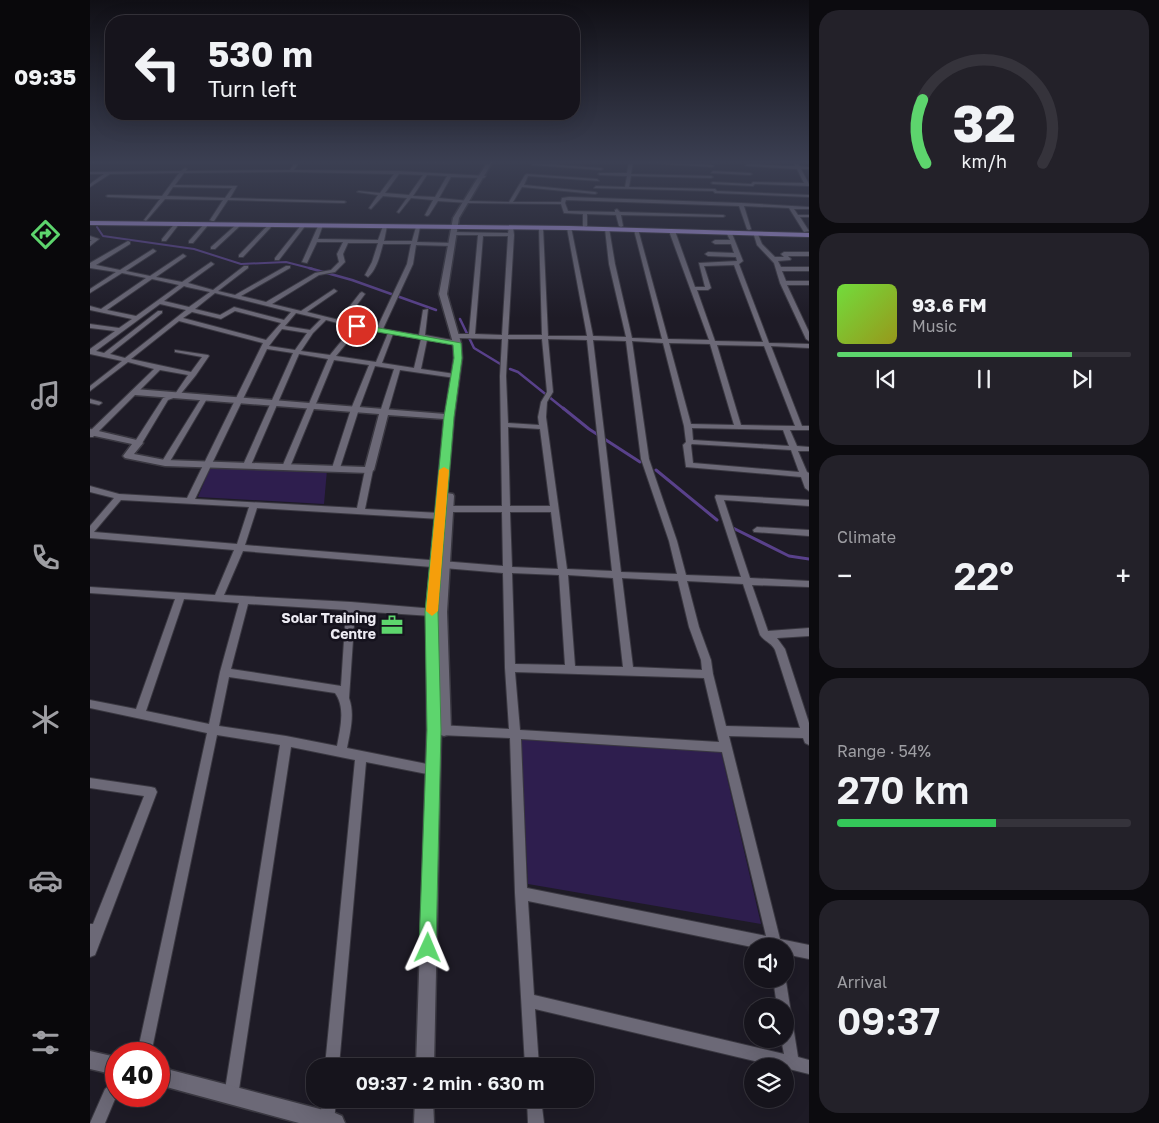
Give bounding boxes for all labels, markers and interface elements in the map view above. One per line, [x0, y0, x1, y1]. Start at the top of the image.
text: 530 m [208, 33, 313, 75]
icon: left [125, 35, 190, 100]
text: 09:35 [14, 63, 76, 90]
text: Turn left [208, 75, 297, 102]
text: 32 [952, 91, 1016, 153]
text: km/h [961, 150, 1007, 172]
icon: directions [28, 217, 63, 252]
text: 93.6 FM [912, 293, 987, 316]
pin [336, 305, 378, 347]
icon: arrive [343, 312, 371, 340]
text: Music [912, 316, 957, 336]
icon: previous [872, 365, 900, 393]
icon: pause [970, 365, 998, 393]
icon: next [1068, 365, 1096, 393]
icon: music [28, 378, 63, 413]
text: Climate [837, 527, 896, 547]
icon: phone [28, 540, 63, 575]
text: 22° [954, 553, 1014, 598]
text: − [837, 559, 852, 592]
text: + [1116, 559, 1131, 592]
place label: Solar Training Centre [281, 609, 376, 642]
office icon: Solar Training Centre [379, 612, 405, 638]
icon: climate [28, 702, 63, 737]
text: Range · 54% [837, 741, 931, 761]
text: 270 km [837, 767, 969, 812]
icon: car [28, 863, 63, 898]
position arrow [401, 921, 453, 973]
map controls [744, 938, 794, 1108]
button: sound [744, 938, 794, 988]
text: Arrival [837, 972, 887, 992]
button: search [744, 998, 794, 1048]
text: 09:37 [837, 998, 940, 1043]
icon: filters [28, 1025, 63, 1060]
speed limit sign: 40 [105, 1042, 170, 1107]
button: layers [744, 1058, 794, 1108]
text: 09:37 · 2 min · 630 m [356, 1071, 544, 1094]

